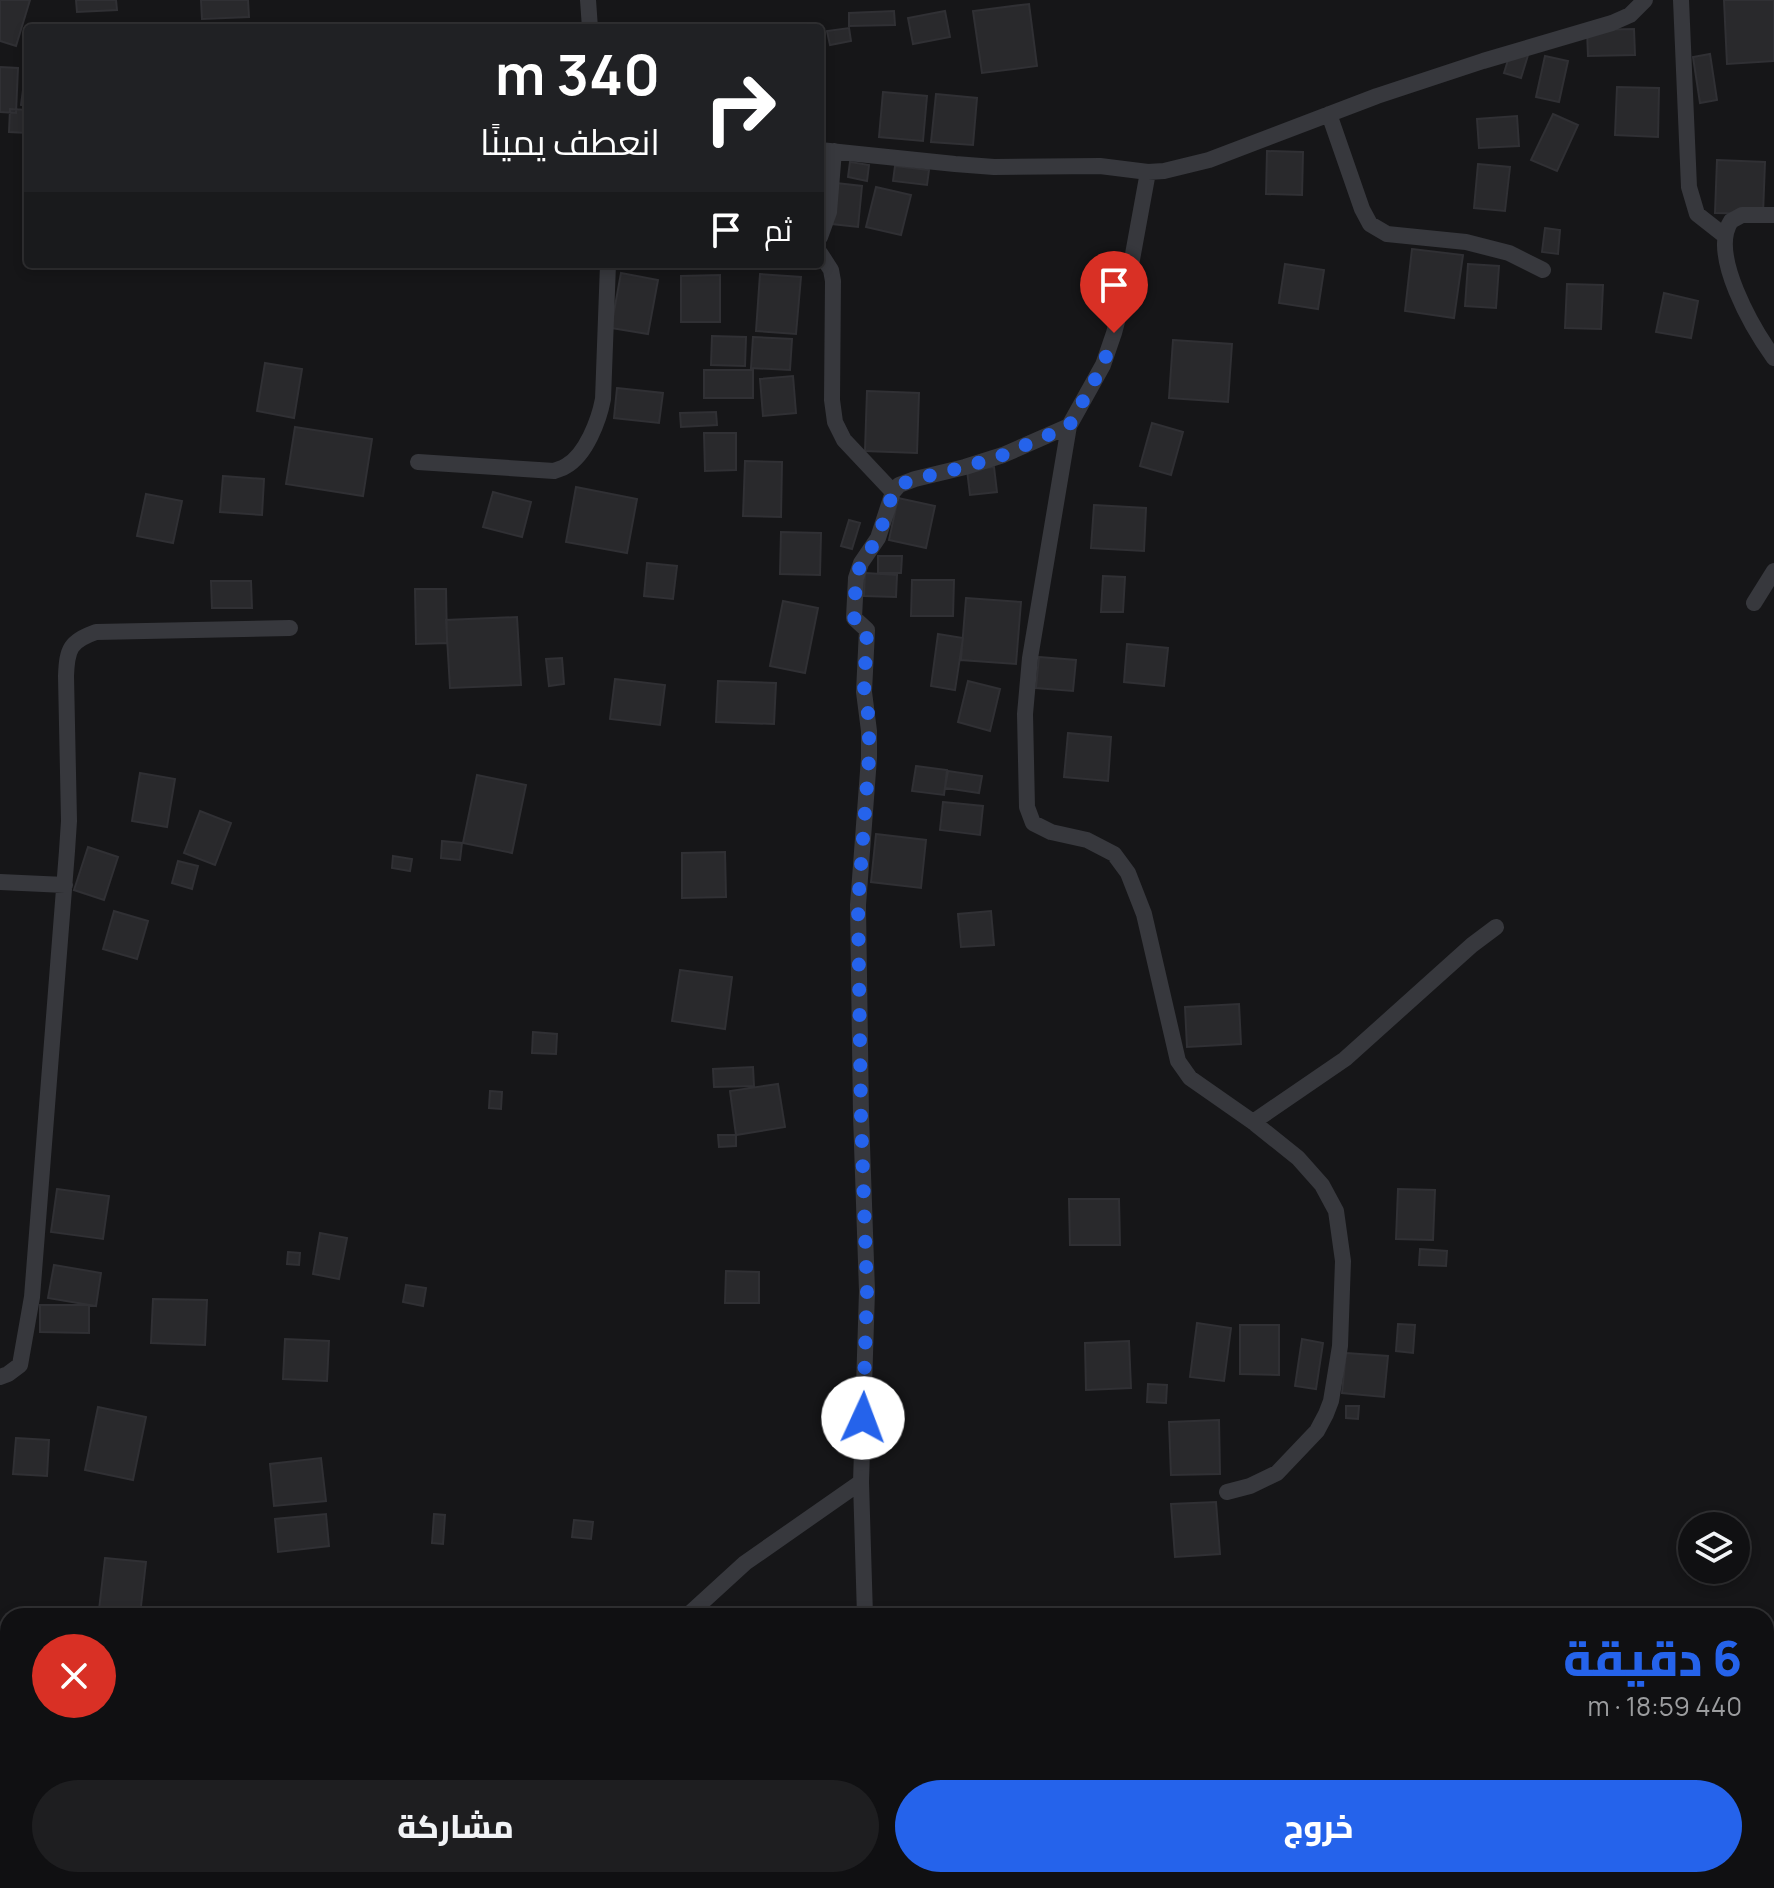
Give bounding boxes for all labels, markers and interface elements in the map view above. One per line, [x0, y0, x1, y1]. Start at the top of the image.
text: 340 m [495, 35, 660, 112]
icon: right [688, 56, 792, 160]
text: انعطف يمينًا [480, 117, 660, 166]
icon: arrive [704, 208, 748, 252]
text: ثم [764, 209, 792, 250]
pin [1080, 251, 1148, 333]
icon: arrive [1092, 263, 1136, 307]
position arrow [821, 1376, 905, 1460]
map controls [1678, 1512, 1750, 1584]
button: layers [1678, 1512, 1750, 1584]
text: 6 دقيقة [1563, 1625, 1742, 1690]
button: close [32, 1634, 116, 1718]
text: 440 m · 18:59 [1588, 1688, 1742, 1724]
button: مشاركة [32, 1780, 879, 1872]
button: خروج [895, 1780, 1742, 1872]

